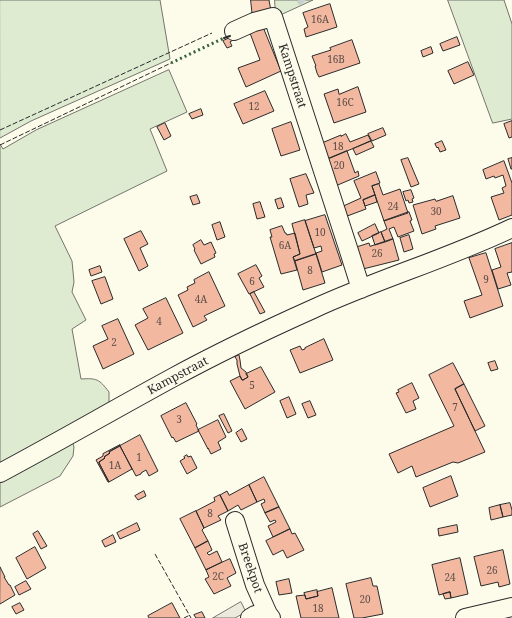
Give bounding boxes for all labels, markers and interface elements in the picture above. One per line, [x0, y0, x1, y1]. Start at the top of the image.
house number: 16A [311, 14, 329, 26]
street label: Kampstraat [275, 42, 309, 110]
house number: 16B [327, 54, 345, 66]
house number: 16C [336, 97, 354, 109]
house number: 12 [248, 101, 260, 113]
house number: 18 [332, 141, 344, 153]
house number: 20 [333, 160, 345, 172]
house number: 24 [387, 201, 399, 213]
house number: 30 [430, 206, 442, 218]
house number: 10 [314, 227, 326, 239]
house number: 6A [279, 240, 291, 252]
house number: 26 [371, 248, 383, 260]
house number: 8 [307, 265, 313, 277]
house number: 9 [483, 274, 489, 286]
house number: 6 [249, 276, 255, 288]
house number: 4A [195, 294, 207, 306]
house number: 4 [156, 316, 162, 328]
house number: 2 [111, 337, 117, 349]
street label: Kampstraat [145, 354, 211, 398]
house number: 5 [249, 380, 255, 392]
house number: 7 [452, 402, 458, 414]
house number: 3 [176, 414, 182, 426]
house number: 1 [136, 452, 142, 464]
house number: 1A [109, 460, 121, 472]
house number: 8 [207, 508, 213, 520]
street label: Breekpot [235, 541, 265, 595]
house number: 26 [486, 565, 498, 577]
house number: 2C [212, 571, 224, 583]
house number: 24 [444, 572, 456, 584]
house number: 20 [359, 594, 371, 606]
house number: 18 [312, 603, 324, 615]

